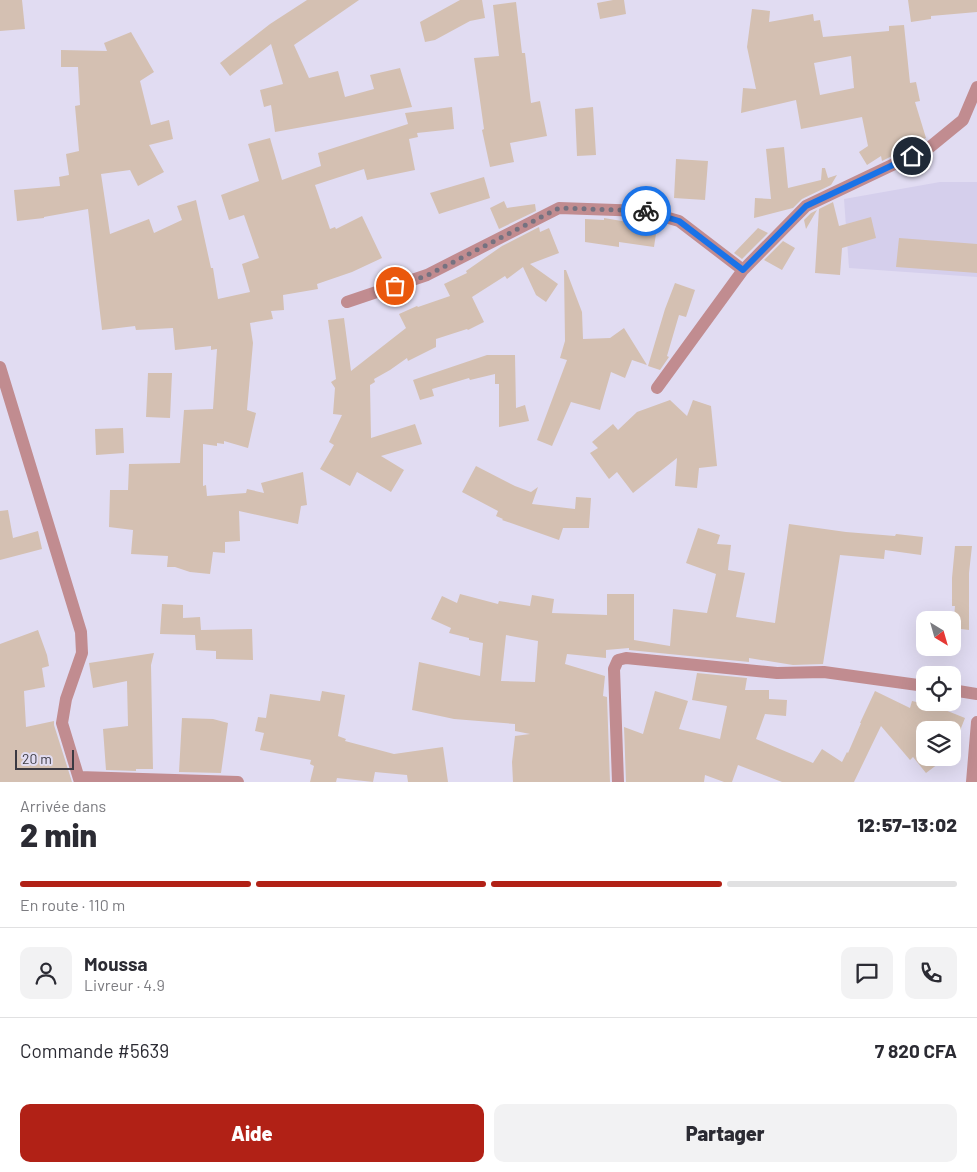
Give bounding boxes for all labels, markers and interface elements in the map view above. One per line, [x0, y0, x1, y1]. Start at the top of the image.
pin [891, 135, 933, 177]
icon: home [898, 142, 926, 170]
courier [621, 186, 671, 236]
icon: bike [632, 197, 660, 225]
pin [374, 265, 416, 307]
icon: bag [381, 272, 409, 300]
north arrow [916, 611, 961, 656]
map controls [916, 611, 961, 766]
button: locate [916, 666, 961, 711]
button: layers [916, 721, 961, 766]
scale bar [15, 747, 74, 770]
text: 20 m [22, 750, 52, 767]
text: Arrivée dans [20, 796, 106, 815]
text: 12:57–13:02 [857, 813, 957, 836]
text: 2 min [20, 815, 97, 853]
text: En route · 110 m [20, 895, 125, 914]
button: person [20, 947, 72, 999]
button: chat [841, 947, 893, 999]
button: phone [905, 947, 957, 999]
text: Moussa [84, 952, 148, 975]
text: Livreur · 4.9 [84, 975, 165, 994]
text: Commande #5639 [20, 1039, 169, 1062]
text: 7 820 CFA [875, 1039, 957, 1062]
button: Aide [20, 1104, 484, 1162]
button: Partager [494, 1104, 957, 1162]

